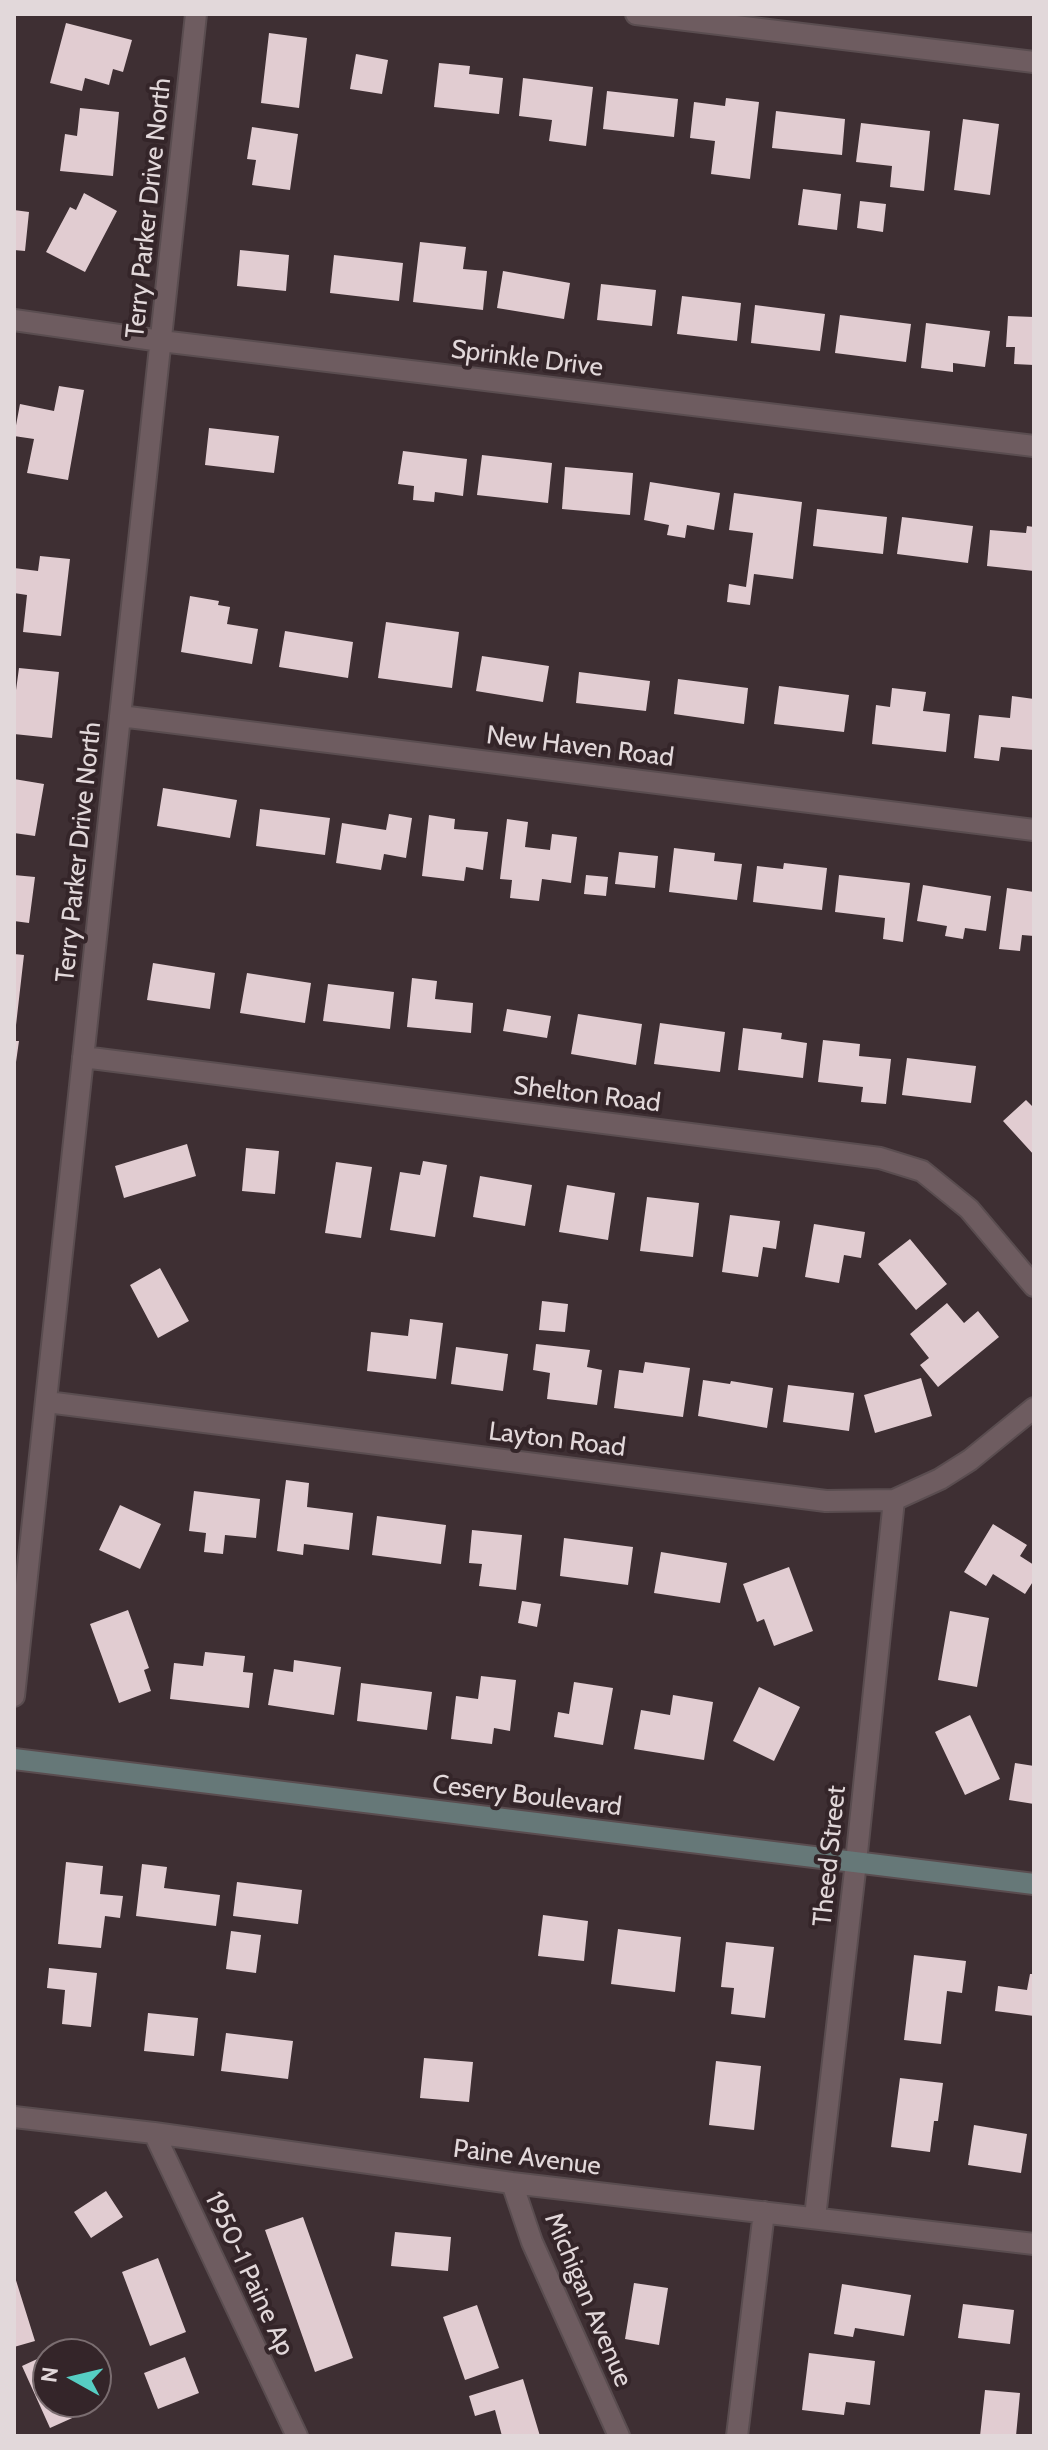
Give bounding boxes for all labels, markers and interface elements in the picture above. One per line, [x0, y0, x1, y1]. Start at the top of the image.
street label: Terry Parker Drive North [120, 76, 178, 340]
street label: Sprinkle Drive [449, 334, 605, 384]
street label: Terry Parker Drive North [50, 720, 108, 984]
street label: New Haven Road [484, 720, 676, 774]
street label: Shelton Road [512, 1070, 662, 1120]
street label: Layton Road [487, 1416, 627, 1464]
street label: Cesery Boulevard [431, 1769, 623, 1823]
street label: Theed Street [807, 1784, 853, 1928]
street label: Paine Avenue [451, 2133, 603, 2183]
street label: 1950-1 Paine Ap [197, 2187, 301, 2361]
street label: Michigan Avenue [537, 2208, 639, 2392]
north arrow [32, 2338, 112, 2418]
text: N [35, 2365, 64, 2384]

